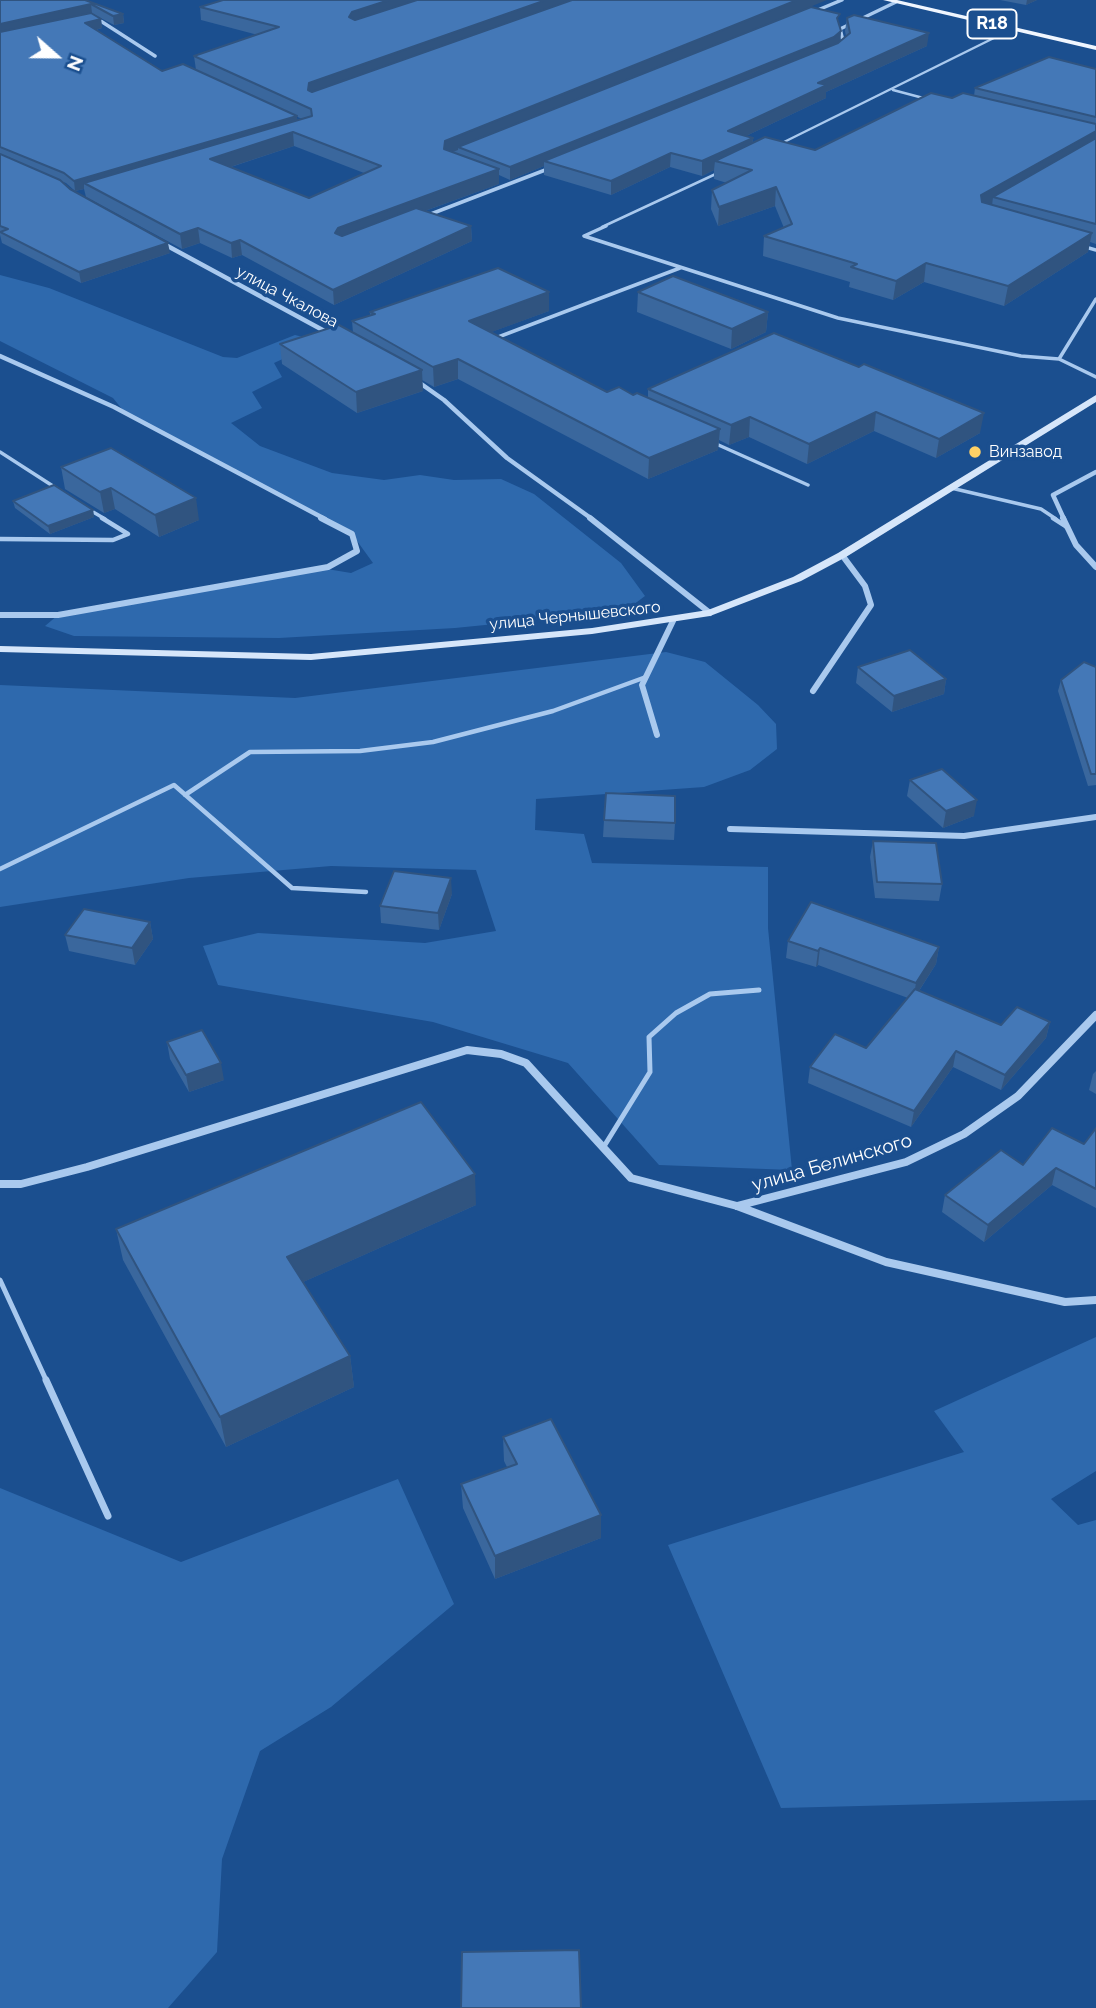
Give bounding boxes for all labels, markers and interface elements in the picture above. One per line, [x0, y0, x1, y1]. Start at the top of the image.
road number: R18 [968, 9, 1016, 38]
north arrow [21, 21, 91, 91]
text: N [63, 53, 88, 74]
street label: улица Чкалова [233, 262, 341, 332]
place label: Винзавод [989, 442, 1062, 462]
marker: Винзавод [967, 444, 983, 460]
street label: улица Чернышевского [488, 597, 662, 635]
street label: улица Белинского [749, 1129, 915, 1197]

